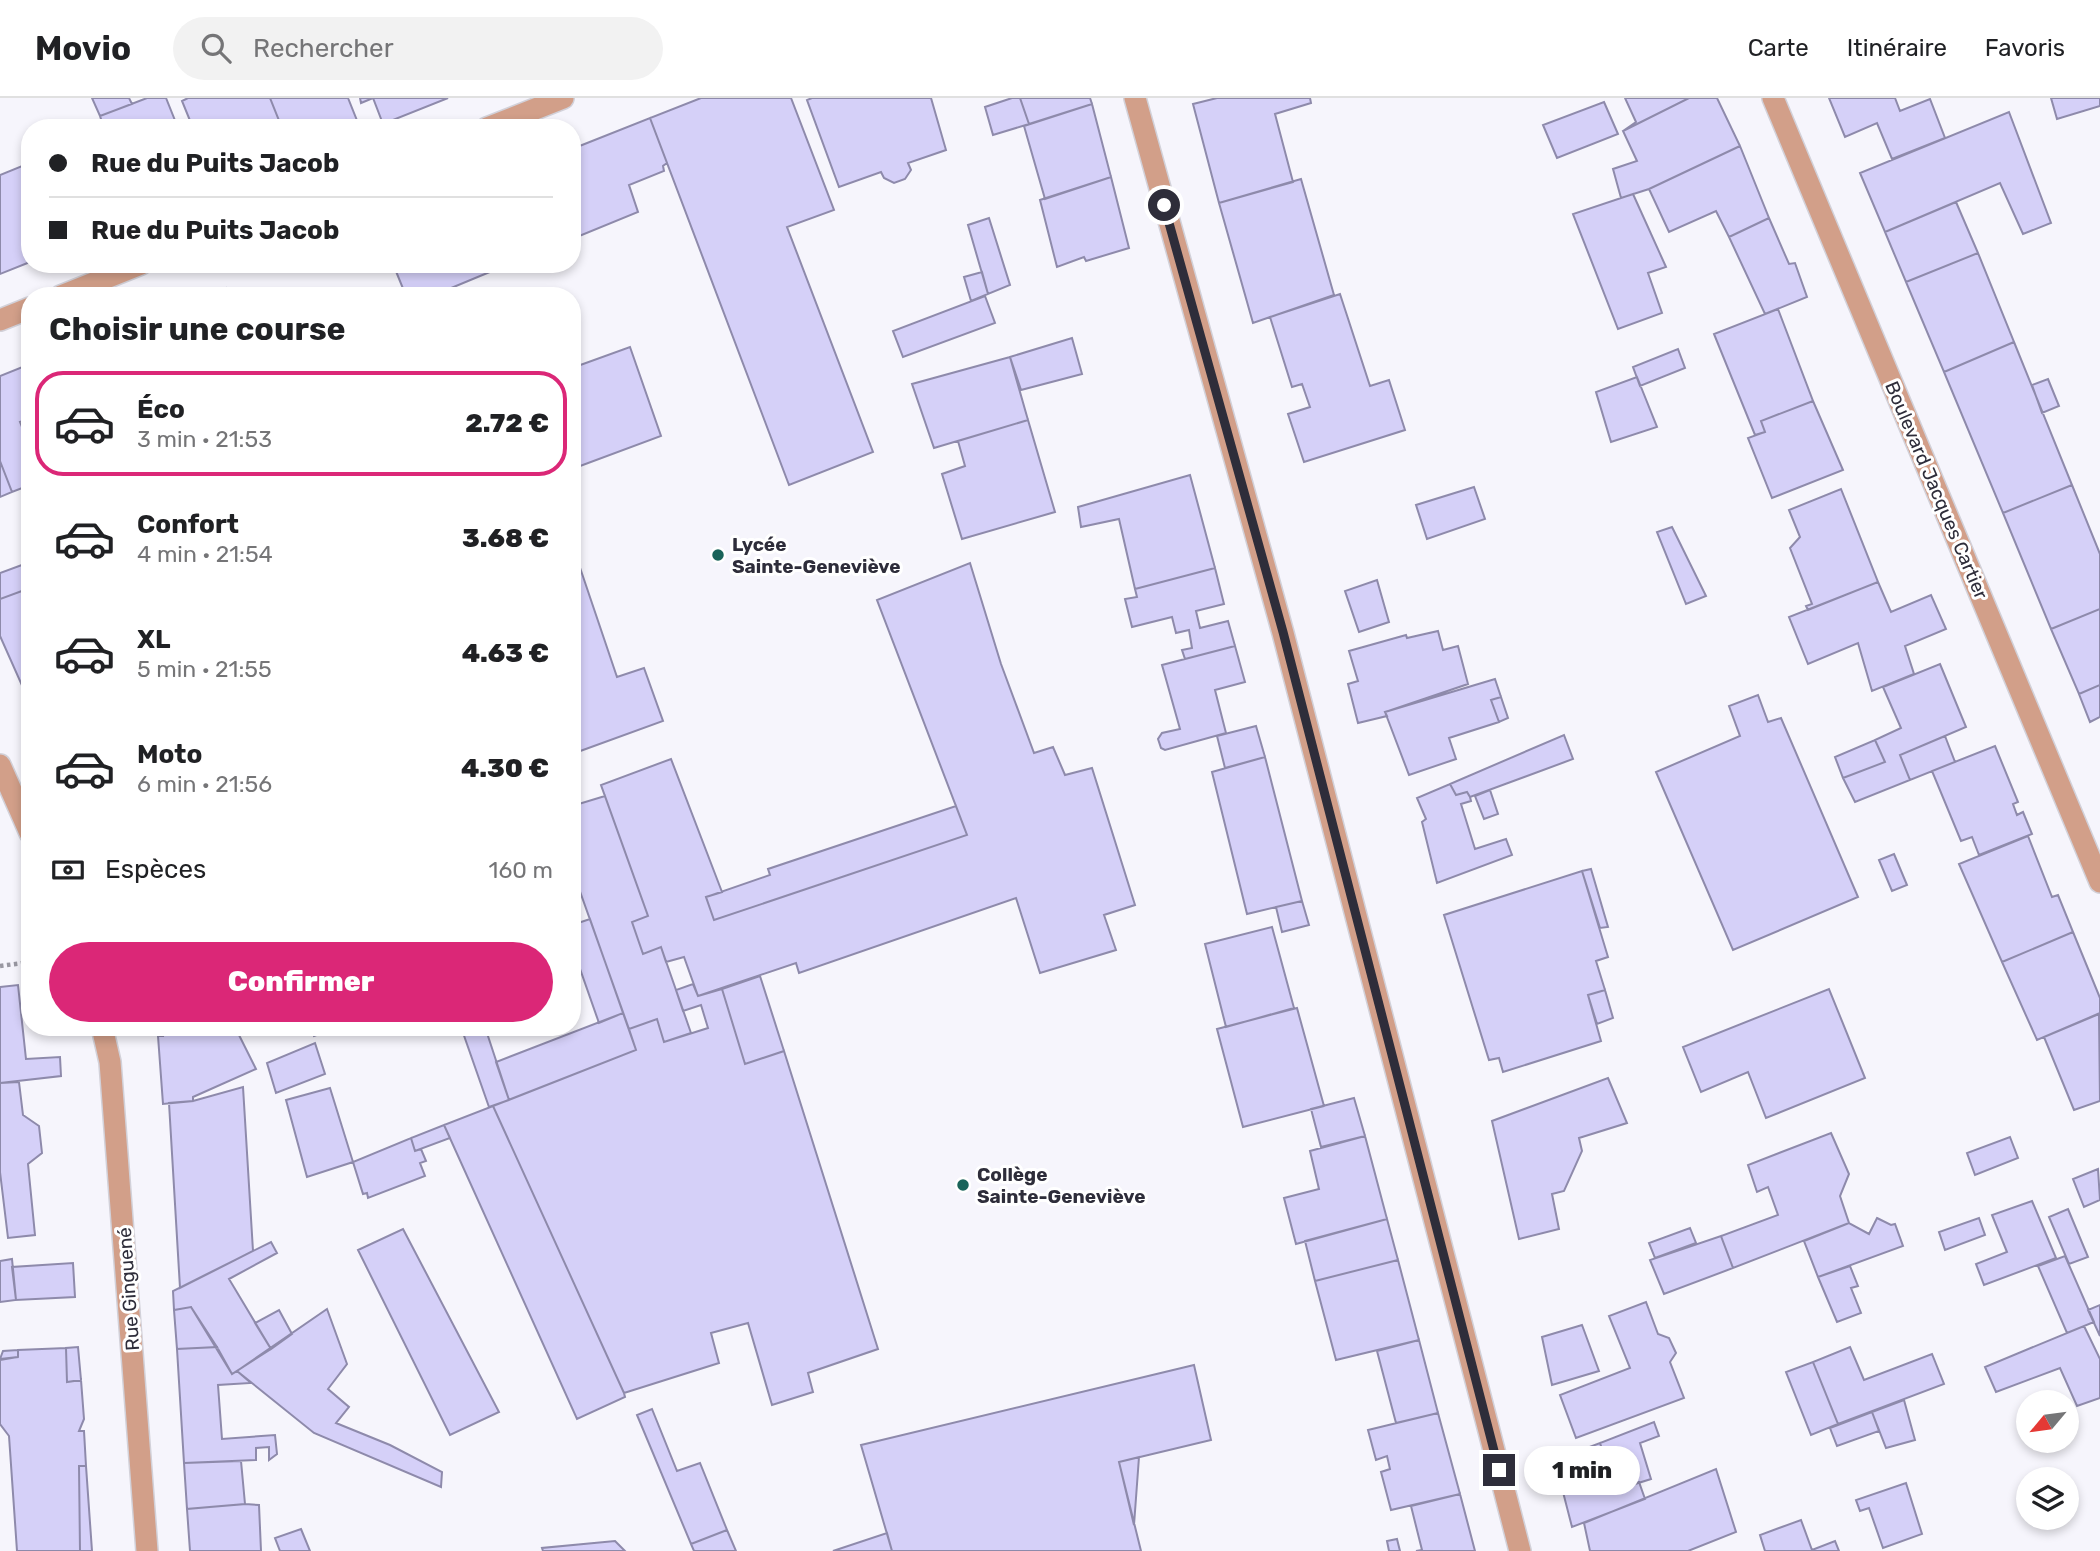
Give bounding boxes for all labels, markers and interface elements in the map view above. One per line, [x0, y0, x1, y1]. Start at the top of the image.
search box [173, 17, 663, 80]
text: Movio [35, 29, 131, 68]
icon: search [197, 29, 235, 67]
text: Rechercher [253, 33, 394, 64]
text: Carte [1748, 34, 1809, 62]
text: Itinéraire [1847, 34, 1947, 62]
text: Favoris [1985, 34, 2065, 62]
text: Rue du Puits Jacob [91, 148, 339, 179]
route start [1148, 189, 1180, 221]
text: Rue du Puits Jacob [91, 215, 339, 246]
text: Choisir une course [49, 310, 346, 348]
street label: Boulevard Jacques Cartier [1880, 378, 1993, 603]
icon: car [53, 392, 116, 455]
text: Éco [137, 394, 185, 425]
text: 2.72 € [465, 408, 549, 439]
text: 3 min · 21:53 [137, 425, 272, 453]
icon: car [53, 507, 116, 570]
text: Confort [137, 509, 239, 540]
text: 3.68 € [462, 523, 549, 554]
place label: Lycée Sainte-Geneviève [732, 533, 901, 578]
text: 4 min · 21:54 [137, 540, 273, 568]
marker: Lycée Sainte-Geneviève [710, 547, 726, 563]
icon: car [53, 622, 116, 685]
text: XL [137, 624, 170, 655]
text: 4.63 € [462, 638, 549, 669]
text: 5 min · 21:55 [137, 655, 272, 683]
icon: car [53, 737, 116, 800]
text: Moto [137, 739, 202, 770]
text: 4.30 € [461, 753, 549, 784]
text: 6 min · 21:56 [137, 770, 272, 798]
icon: cash [49, 851, 87, 889]
text: Espèces [105, 854, 206, 885]
text: 160 m [489, 856, 553, 884]
button: Confirmer [49, 942, 553, 1022]
place label: Collège Sainte-Geneviève [977, 1163, 1146, 1208]
marker: Collège Sainte-Geneviève [955, 1177, 971, 1193]
street label: Rue Ginguené [113, 1226, 144, 1352]
north arrow [2016, 1390, 2079, 1452]
map controls [2016, 1390, 2079, 1530]
callout: 1 min [1524, 1446, 1639, 1494]
route end [1483, 1454, 1515, 1486]
text: 1 min [1552, 1456, 1612, 1484]
button: layers [2016, 1467, 2079, 1530]

